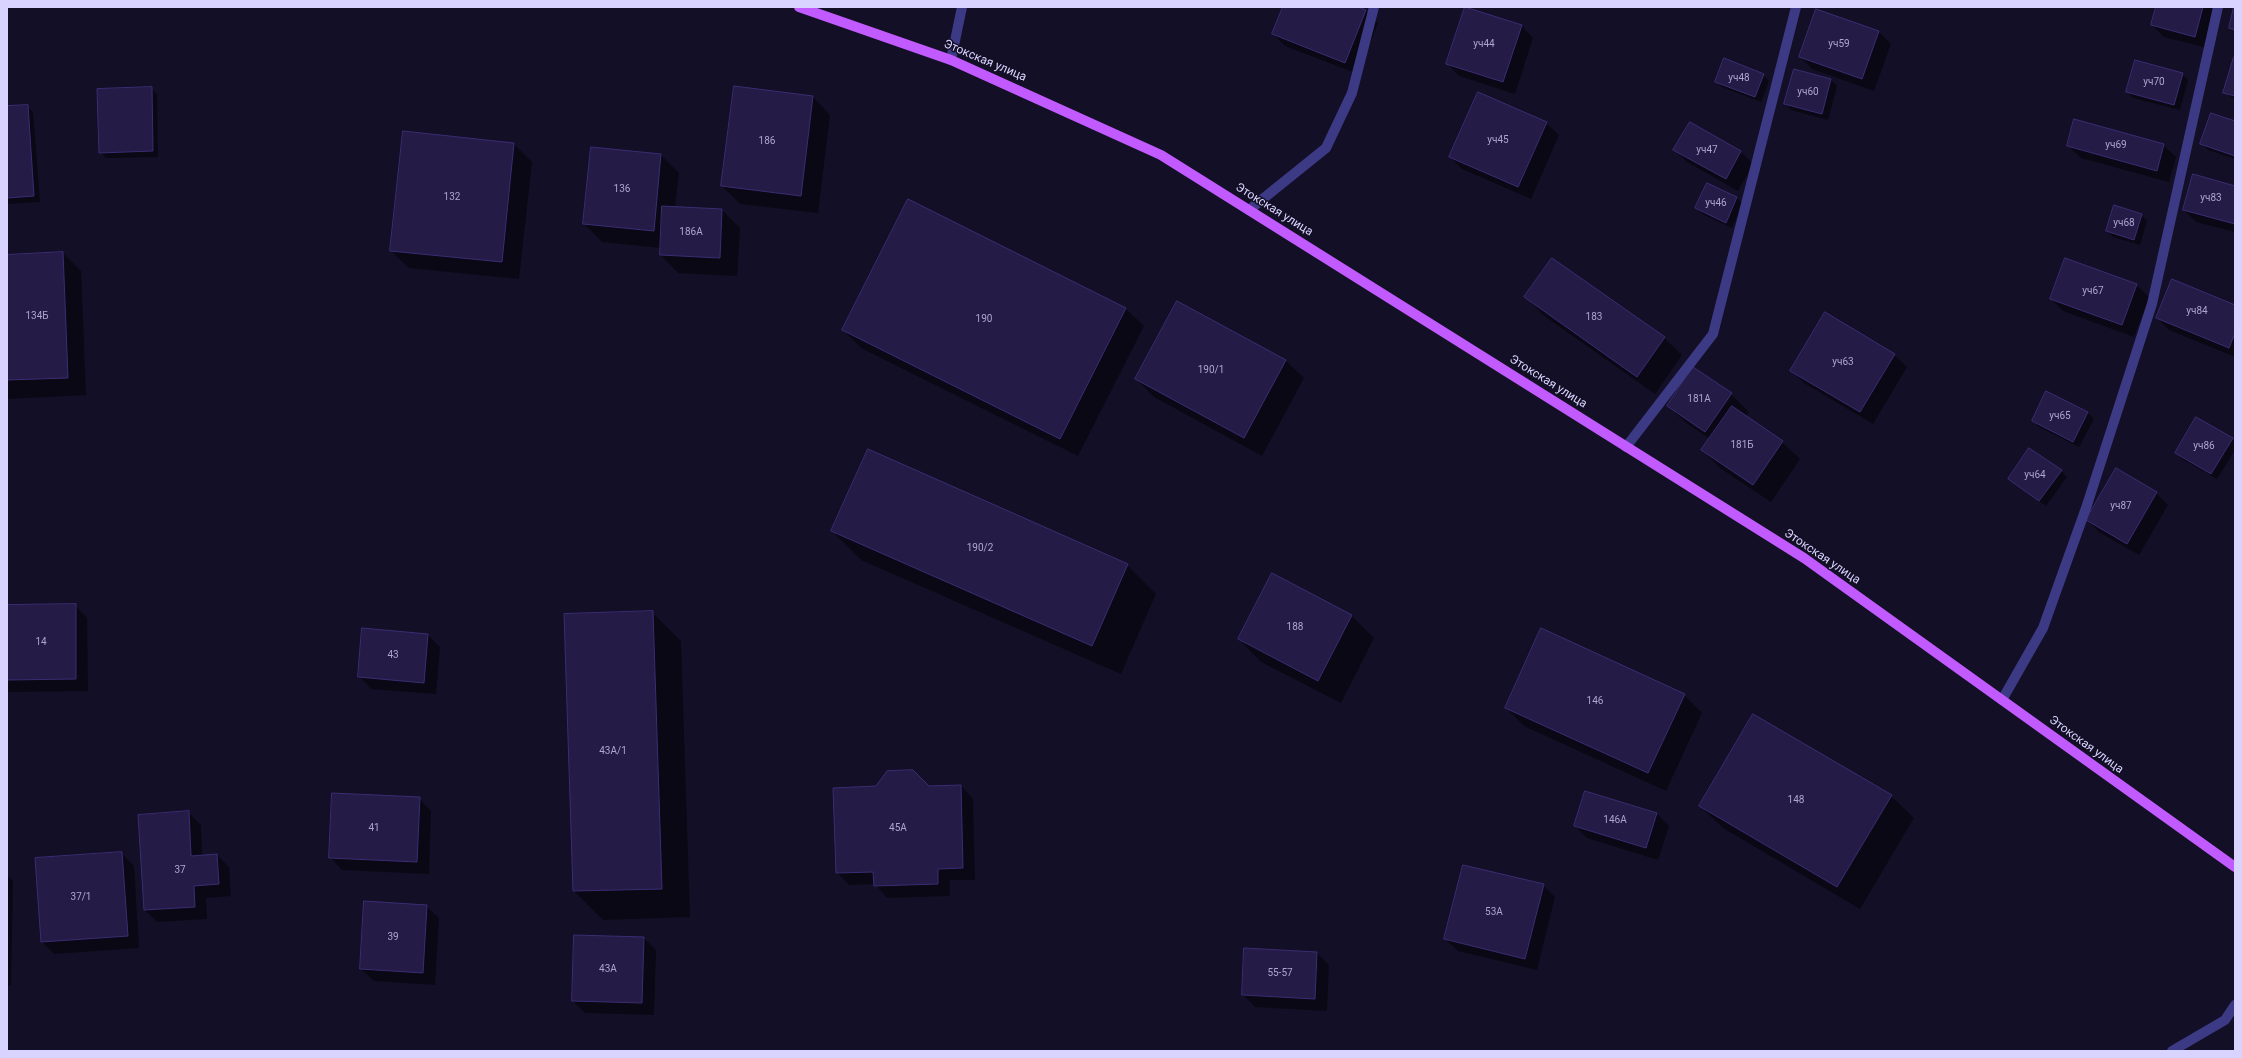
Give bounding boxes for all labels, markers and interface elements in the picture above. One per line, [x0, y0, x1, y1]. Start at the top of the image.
street label: Этокская улица [941, 37, 1029, 85]
house number: уч44 [1473, 38, 1495, 50]
house number: уч59 [1828, 38, 1850, 50]
house number: уч48 [1728, 72, 1750, 84]
house number: уч70 [2143, 76, 2165, 88]
house number: уч60 [1797, 86, 1819, 98]
house number: уч45 [1487, 134, 1509, 146]
house number: 186 [759, 135, 775, 147]
house number: уч69 [2105, 139, 2127, 151]
house number: уч47 [1696, 144, 1718, 156]
street label: Этокская улица [1233, 180, 1315, 240]
house number: 136 [614, 183, 630, 195]
house number: 132 [444, 191, 460, 203]
house number: уч83 [2200, 192, 2222, 204]
house number: уч46 [1705, 197, 1727, 209]
house number: уч68 [2113, 217, 2135, 229]
house number: 186А [679, 226, 703, 238]
house number: уч67 [2082, 285, 2104, 297]
house number: уч84 [2186, 305, 2208, 317]
house number: 134Б [25, 310, 49, 322]
house number: 183 [1586, 311, 1602, 323]
house number: 190 [976, 313, 992, 325]
street label: Этокская улица [1507, 352, 1589, 412]
house number: уч63 [1832, 356, 1854, 368]
house number: 190/1 [1198, 364, 1224, 376]
house number: 181А [1687, 393, 1711, 405]
house number: уч65 [2049, 410, 2071, 422]
house number: 181Б [1730, 439, 1754, 451]
house number: уч86 [2193, 440, 2215, 452]
house number: уч64 [2024, 469, 2046, 481]
house number: уч87 [2110, 500, 2132, 512]
street label: Этокская улица [1781, 526, 1863, 588]
house number: 190/2 [967, 542, 993, 554]
house number: 188 [1287, 621, 1303, 633]
house number: 14 [35, 636, 47, 648]
house number: 43 [387, 649, 399, 661]
house number: 146 [1587, 695, 1603, 707]
street label: Этокская улица [2046, 713, 2126, 777]
house number: 43А/1 [599, 745, 627, 757]
house number: 148 [1788, 794, 1804, 806]
house number: 146А [1603, 814, 1627, 826]
house number: 41 [368, 822, 380, 834]
house number: 45А [889, 822, 907, 834]
house number: 37 [174, 864, 186, 876]
house number: 37/1 [71, 891, 91, 903]
house number: 53А [1485, 906, 1503, 918]
house number: 39 [387, 931, 399, 943]
house number: 43А [599, 963, 617, 975]
house number: 55-57 [1267, 967, 1293, 979]

